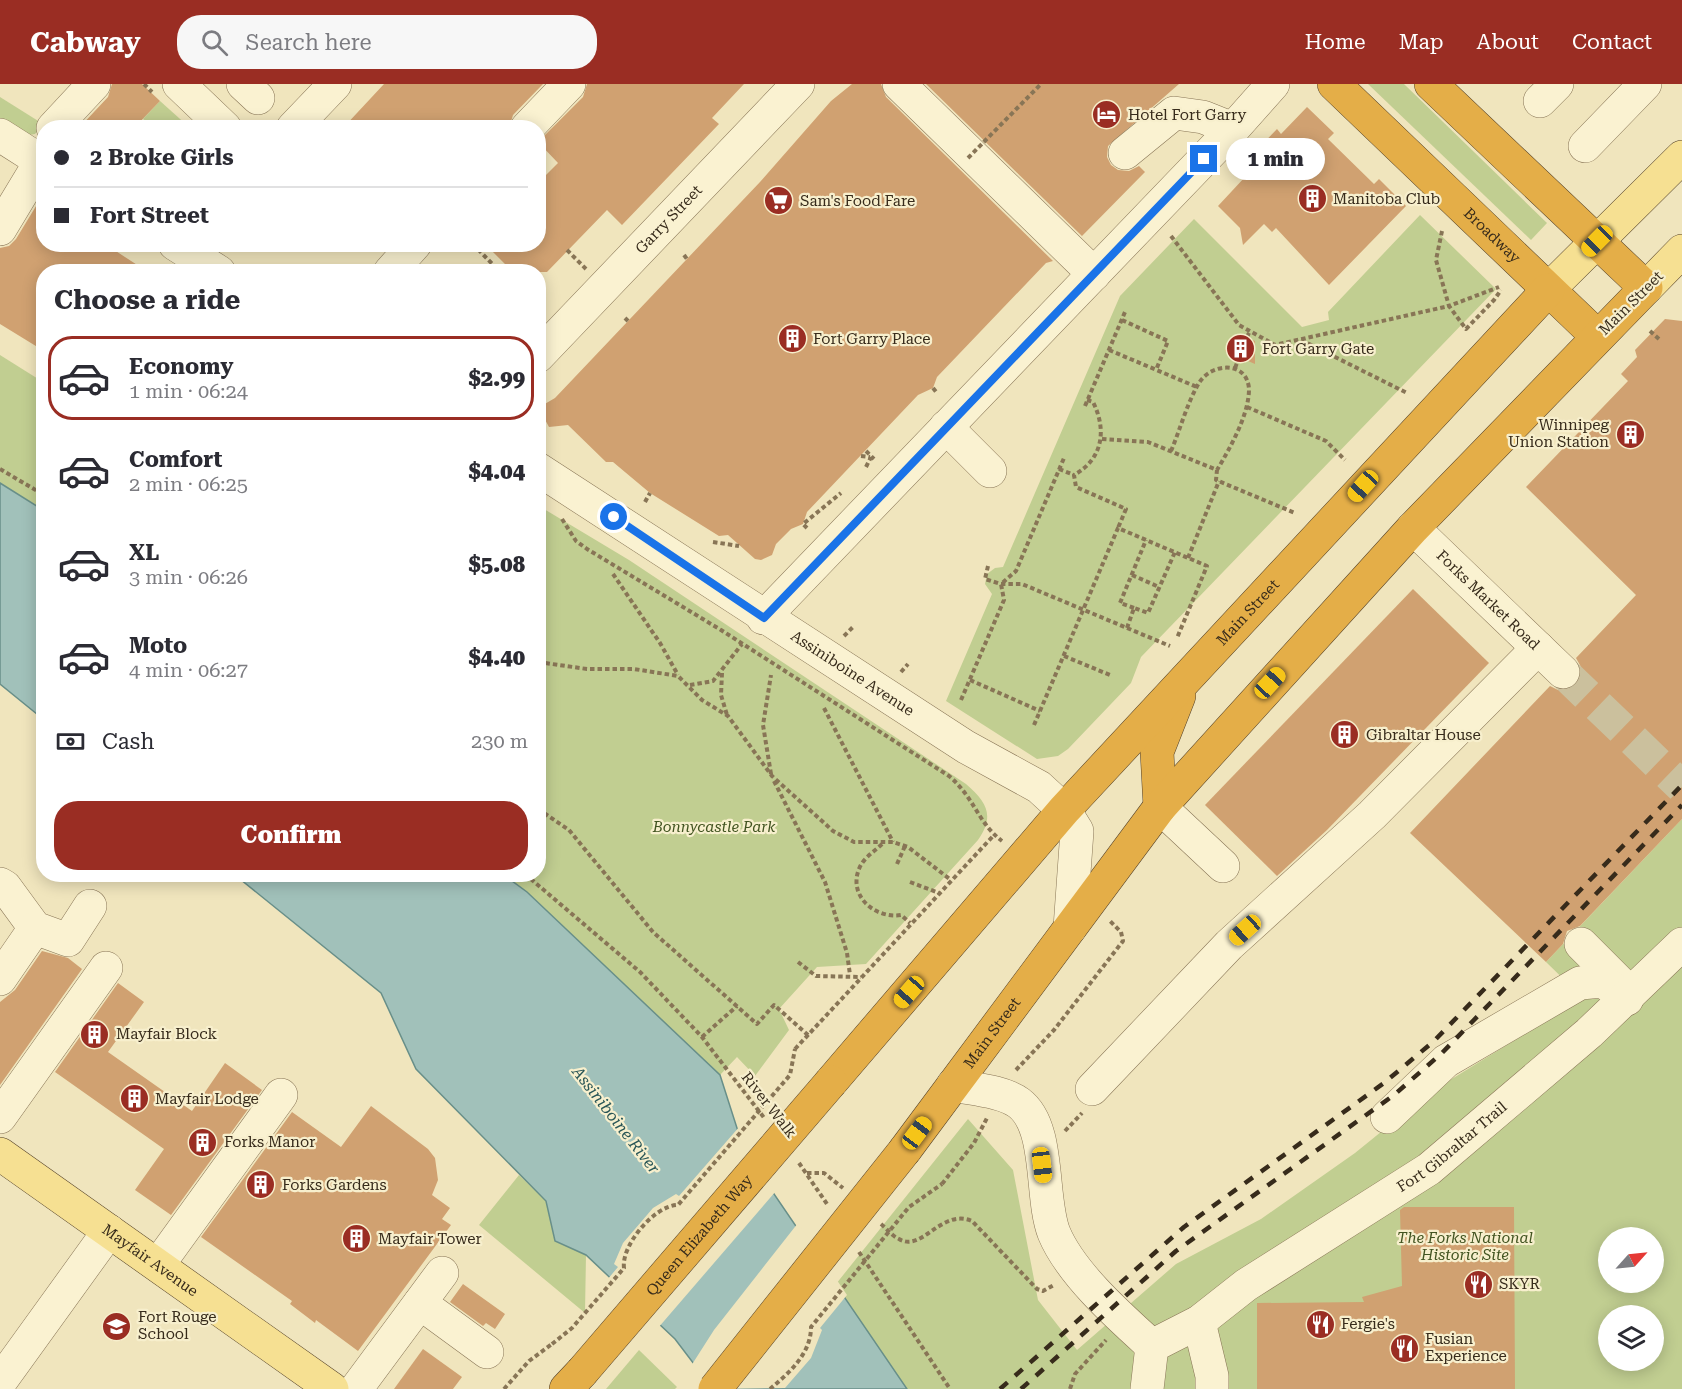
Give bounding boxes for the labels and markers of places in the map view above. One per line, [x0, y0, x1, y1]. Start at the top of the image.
hotel icon: Hotel Fort Garry [1091, 99, 1123, 131]
place label: Hotel Fort Garry [1128, 106, 1246, 124]
building icon: Manitoba Club [1296, 183, 1328, 215]
supermarket icon: Sam's Food Fare [763, 185, 795, 217]
place label: Manitoba Club [1333, 190, 1440, 208]
place label: Sam's Food Fare [800, 192, 915, 210]
building icon: Fort Garry Place [776, 323, 808, 355]
place label: Fort Garry Place [813, 330, 930, 348]
building icon: Fort Garry Gate [1225, 333, 1257, 365]
place label: Fort Garry Gate [1262, 340, 1374, 358]
place label: Winnipeg Union Station [1508, 416, 1609, 451]
building icon: Winnipeg Union Station [1614, 418, 1646, 450]
building icon: Gibraltar House [1329, 719, 1361, 751]
place label: Gibraltar House [1366, 726, 1481, 744]
building icon: Mayfair Block [79, 1018, 111, 1050]
place label: Mayfair Block [116, 1025, 218, 1043]
building icon: Mayfair Lodge [118, 1083, 150, 1115]
place label: Mayfair Lodge [155, 1090, 259, 1108]
building icon: Forks Manor [187, 1126, 219, 1158]
place label: Forks Manor [224, 1133, 315, 1151]
building icon: Forks Gardens [245, 1169, 277, 1201]
place label: Forks Gardens [282, 1176, 387, 1194]
building icon: Mayfair Tower [341, 1223, 373, 1255]
place label: Mayfair Tower [378, 1230, 482, 1248]
restaurant icon: SKYR [1462, 1268, 1494, 1300]
place label: SKYR [1499, 1275, 1540, 1293]
place label: Fort Rouge School [138, 1308, 216, 1343]
restaurant icon: Fergie's [1304, 1308, 1336, 1340]
school or university icon: Fort Rouge School [101, 1310, 133, 1342]
place label: Fergie's [1341, 1315, 1395, 1333]
place label: Fusian Experience [1425, 1330, 1507, 1365]
restaurant icon: Fusian Experience [1388, 1332, 1420, 1364]

